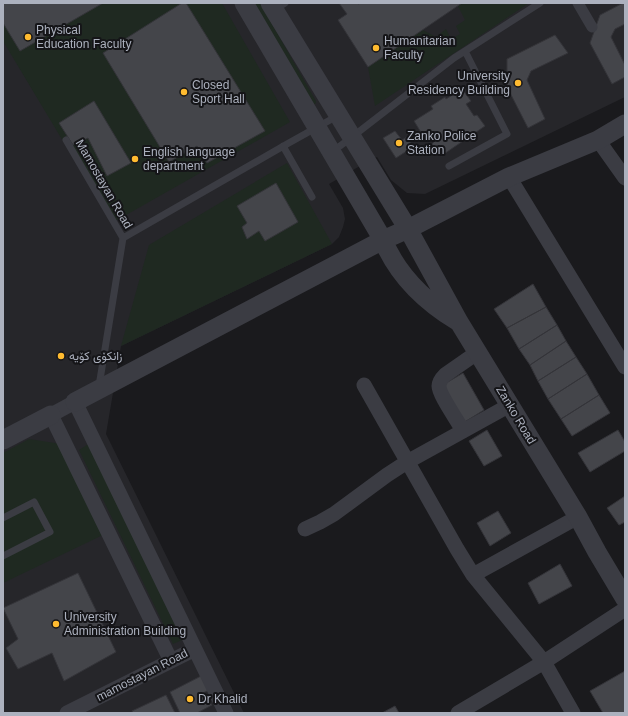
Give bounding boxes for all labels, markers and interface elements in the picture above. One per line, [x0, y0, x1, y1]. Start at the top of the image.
place label: Physical Education Faculty [36, 23, 131, 51]
marker: Physical Education Faculty [23, 32, 33, 42]
place label: Humanitarian Faculty [384, 34, 455, 62]
marker: Humanitarian Faculty [371, 43, 381, 53]
place label: University Residency Building [408, 69, 510, 97]
place label: Closed Sport Hall [192, 78, 245, 106]
marker: University Residency Building [513, 78, 523, 88]
marker: Closed Sport Hall [179, 87, 189, 97]
place label: Zanko Police Station [407, 129, 477, 157]
street label: Mamostayan Road [73, 137, 135, 231]
marker: Zanko Police Station [394, 138, 404, 148]
place label: English language department [143, 145, 235, 173]
marker: English language department [130, 154, 140, 164]
place label: زانکۆی کۆیە [69, 349, 122, 364]
marker: زانکۆی کۆیە [56, 351, 66, 361]
street label: Zanko Road [493, 383, 539, 447]
place label: University Administration Building [64, 610, 186, 638]
marker: University Administration Building [51, 619, 61, 629]
street label: mamostayan Road [94, 646, 190, 704]
place label: Dr Khalid [198, 692, 247, 706]
marker: Dr Khalid [185, 694, 195, 704]

